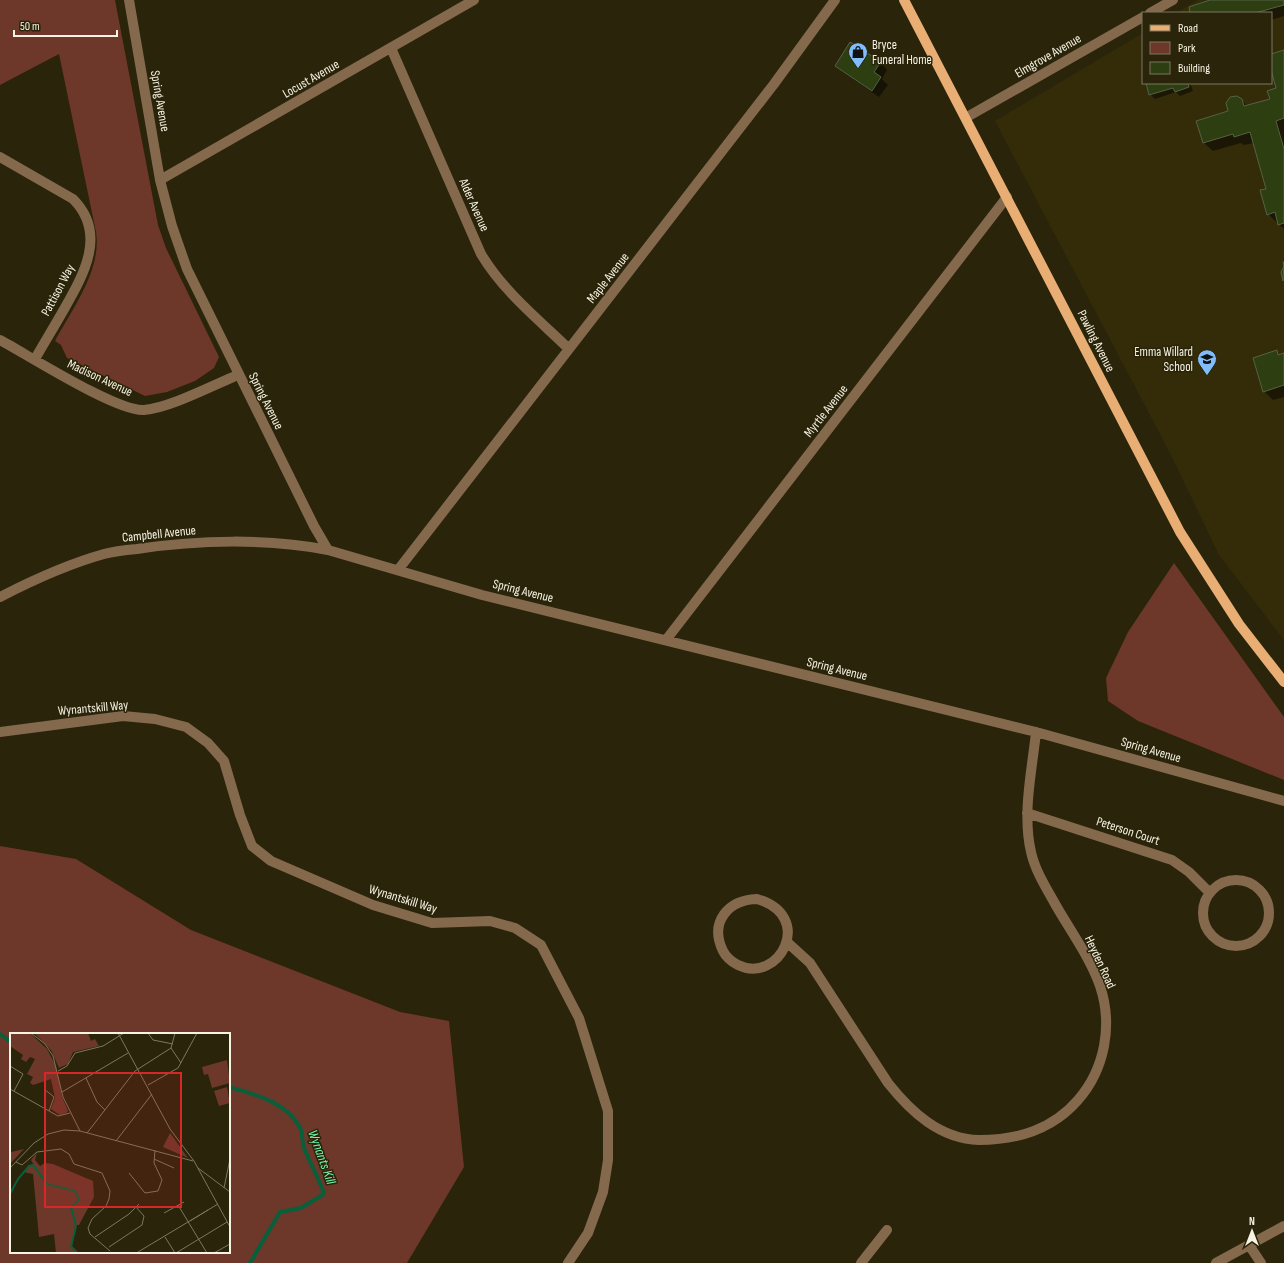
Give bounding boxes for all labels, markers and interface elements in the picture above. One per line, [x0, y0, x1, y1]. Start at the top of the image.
scale bar [14, 12, 117, 38]
legend [1142, 12, 1272, 84]
text: 50 m [20, 19, 40, 34]
text: Road [1178, 21, 1198, 36]
street label: Elmgrove Avenue [1012, 31, 1084, 81]
place label: Bryce Funeral Home [872, 37, 932, 68]
shop icon: Bryce Funeral Home [847, 41, 869, 69]
text: Park [1178, 41, 1196, 56]
street label: Locust Avenue [280, 56, 342, 102]
text: Building [1178, 61, 1210, 76]
street label: Spring Avenue [147, 69, 173, 133]
street label: Alder Avenue [455, 175, 493, 234]
street label: Maple Avenue [583, 250, 633, 306]
street label: Pattison Way [38, 261, 78, 319]
street label: Pawling Avenue [1074, 307, 1118, 375]
place label: Emma Willard School [1134, 344, 1193, 375]
school or university icon: Emma Willard School [1196, 348, 1218, 376]
street label: Madison Avenue [65, 356, 135, 400]
street label: Spring Avenue [245, 370, 287, 432]
street label: Myrtle Avenue [801, 382, 851, 440]
street label: Campbell Avenue [121, 522, 197, 546]
street label: Spring Avenue [491, 576, 555, 606]
street label: Spring Avenue [805, 654, 869, 684]
street label: Wynantskill Way [57, 697, 129, 719]
street label: Spring Avenue [1119, 734, 1183, 766]
street label: Peterson Court [1094, 813, 1162, 849]
street label: Wynantskill Way [367, 881, 439, 917]
street label: Heyden Road [1081, 933, 1119, 991]
inset map [10, 1033, 230, 1253]
water label: Wynants Kill [304, 1127, 340, 1187]
north arrow [1232, 1211, 1272, 1251]
text: N [1249, 1215, 1255, 1228]

